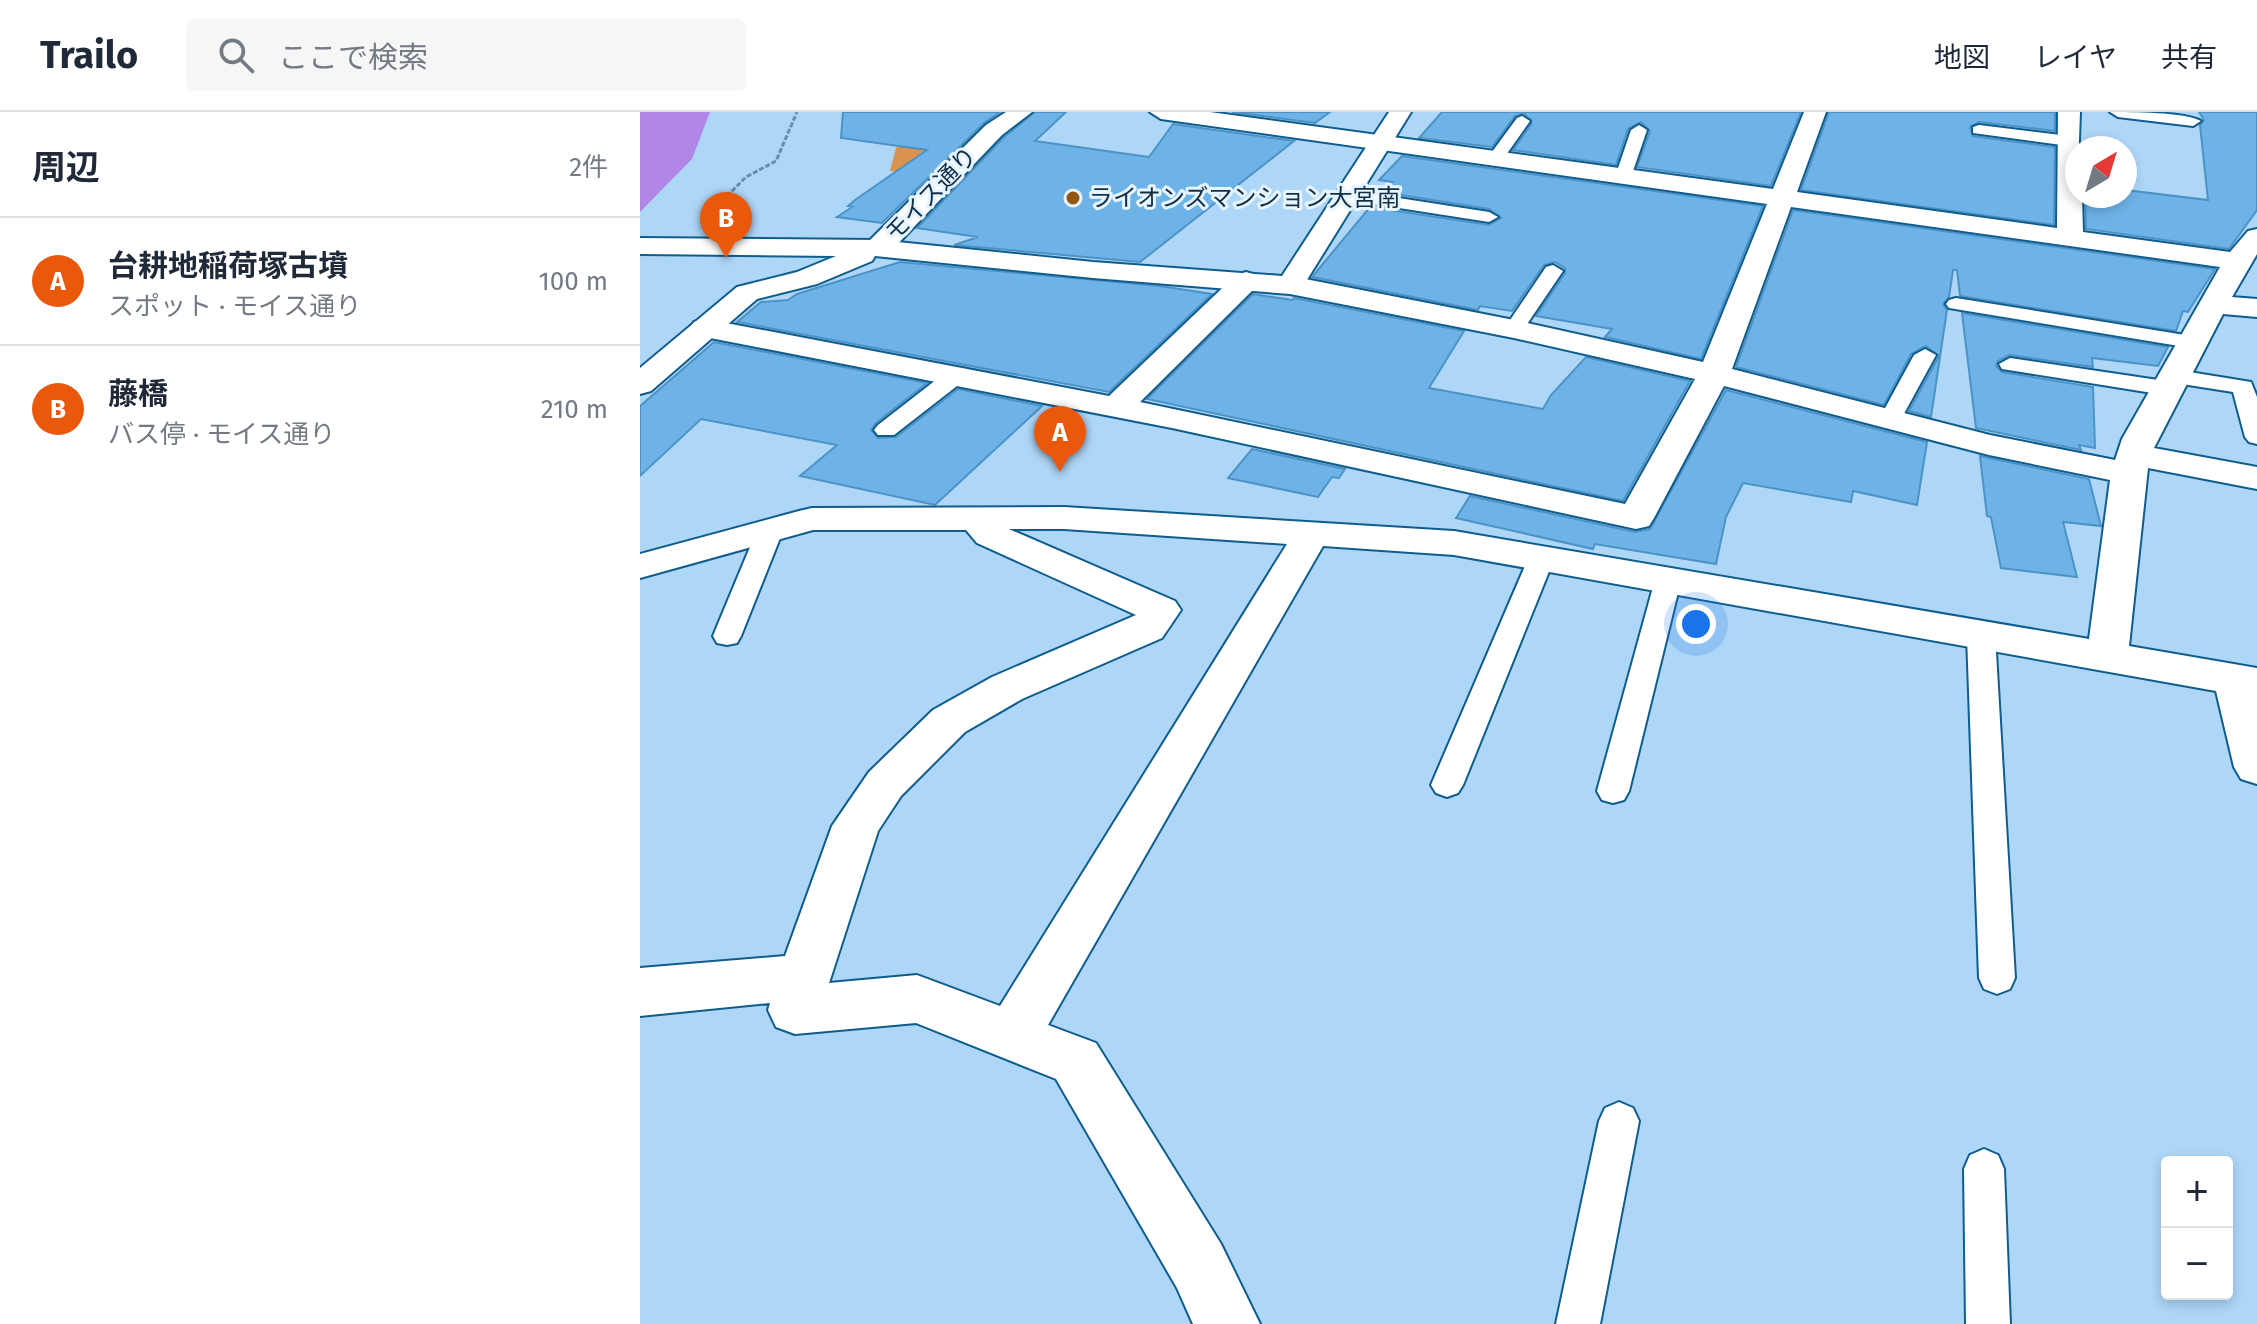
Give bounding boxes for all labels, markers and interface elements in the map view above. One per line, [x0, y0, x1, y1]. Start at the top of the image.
search box [186, 19, 746, 91]
text: Trailo [40, 32, 138, 78]
icon: search [214, 33, 258, 77]
text: ここで検索 [278, 40, 428, 76]
text: 地図 [1934, 41, 1990, 74]
text: レイヤ [2034, 41, 2117, 74]
text: 共有 [2161, 41, 2217, 74]
north arrow [2065, 136, 2137, 208]
street label: モイス通り [879, 141, 983, 247]
text: 周辺 [32, 147, 100, 188]
text: 2件 [569, 152, 608, 183]
place label: ライオンズマンション大宮南 [1089, 184, 1401, 212]
marker: ライオンズマンション大宮南 [1064, 189, 1082, 207]
pin: B [700, 192, 752, 258]
text: 台耕地稲荷塚古墳 [108, 248, 348, 284]
text: A [50, 266, 66, 297]
text: 100 m [539, 266, 608, 297]
text: スポット · モイス通り [108, 291, 361, 322]
text: 藤橋 [108, 376, 168, 412]
text: B [50, 394, 66, 425]
text: 210 m [541, 394, 608, 425]
pin: A [1034, 406, 1086, 472]
text: バス停 · モイス通り [108, 419, 335, 450]
your location [1676, 604, 1716, 644]
map controls [2161, 1156, 2233, 1300]
button: + [2161, 1156, 2233, 1228]
button: − [2161, 1228, 2233, 1300]

